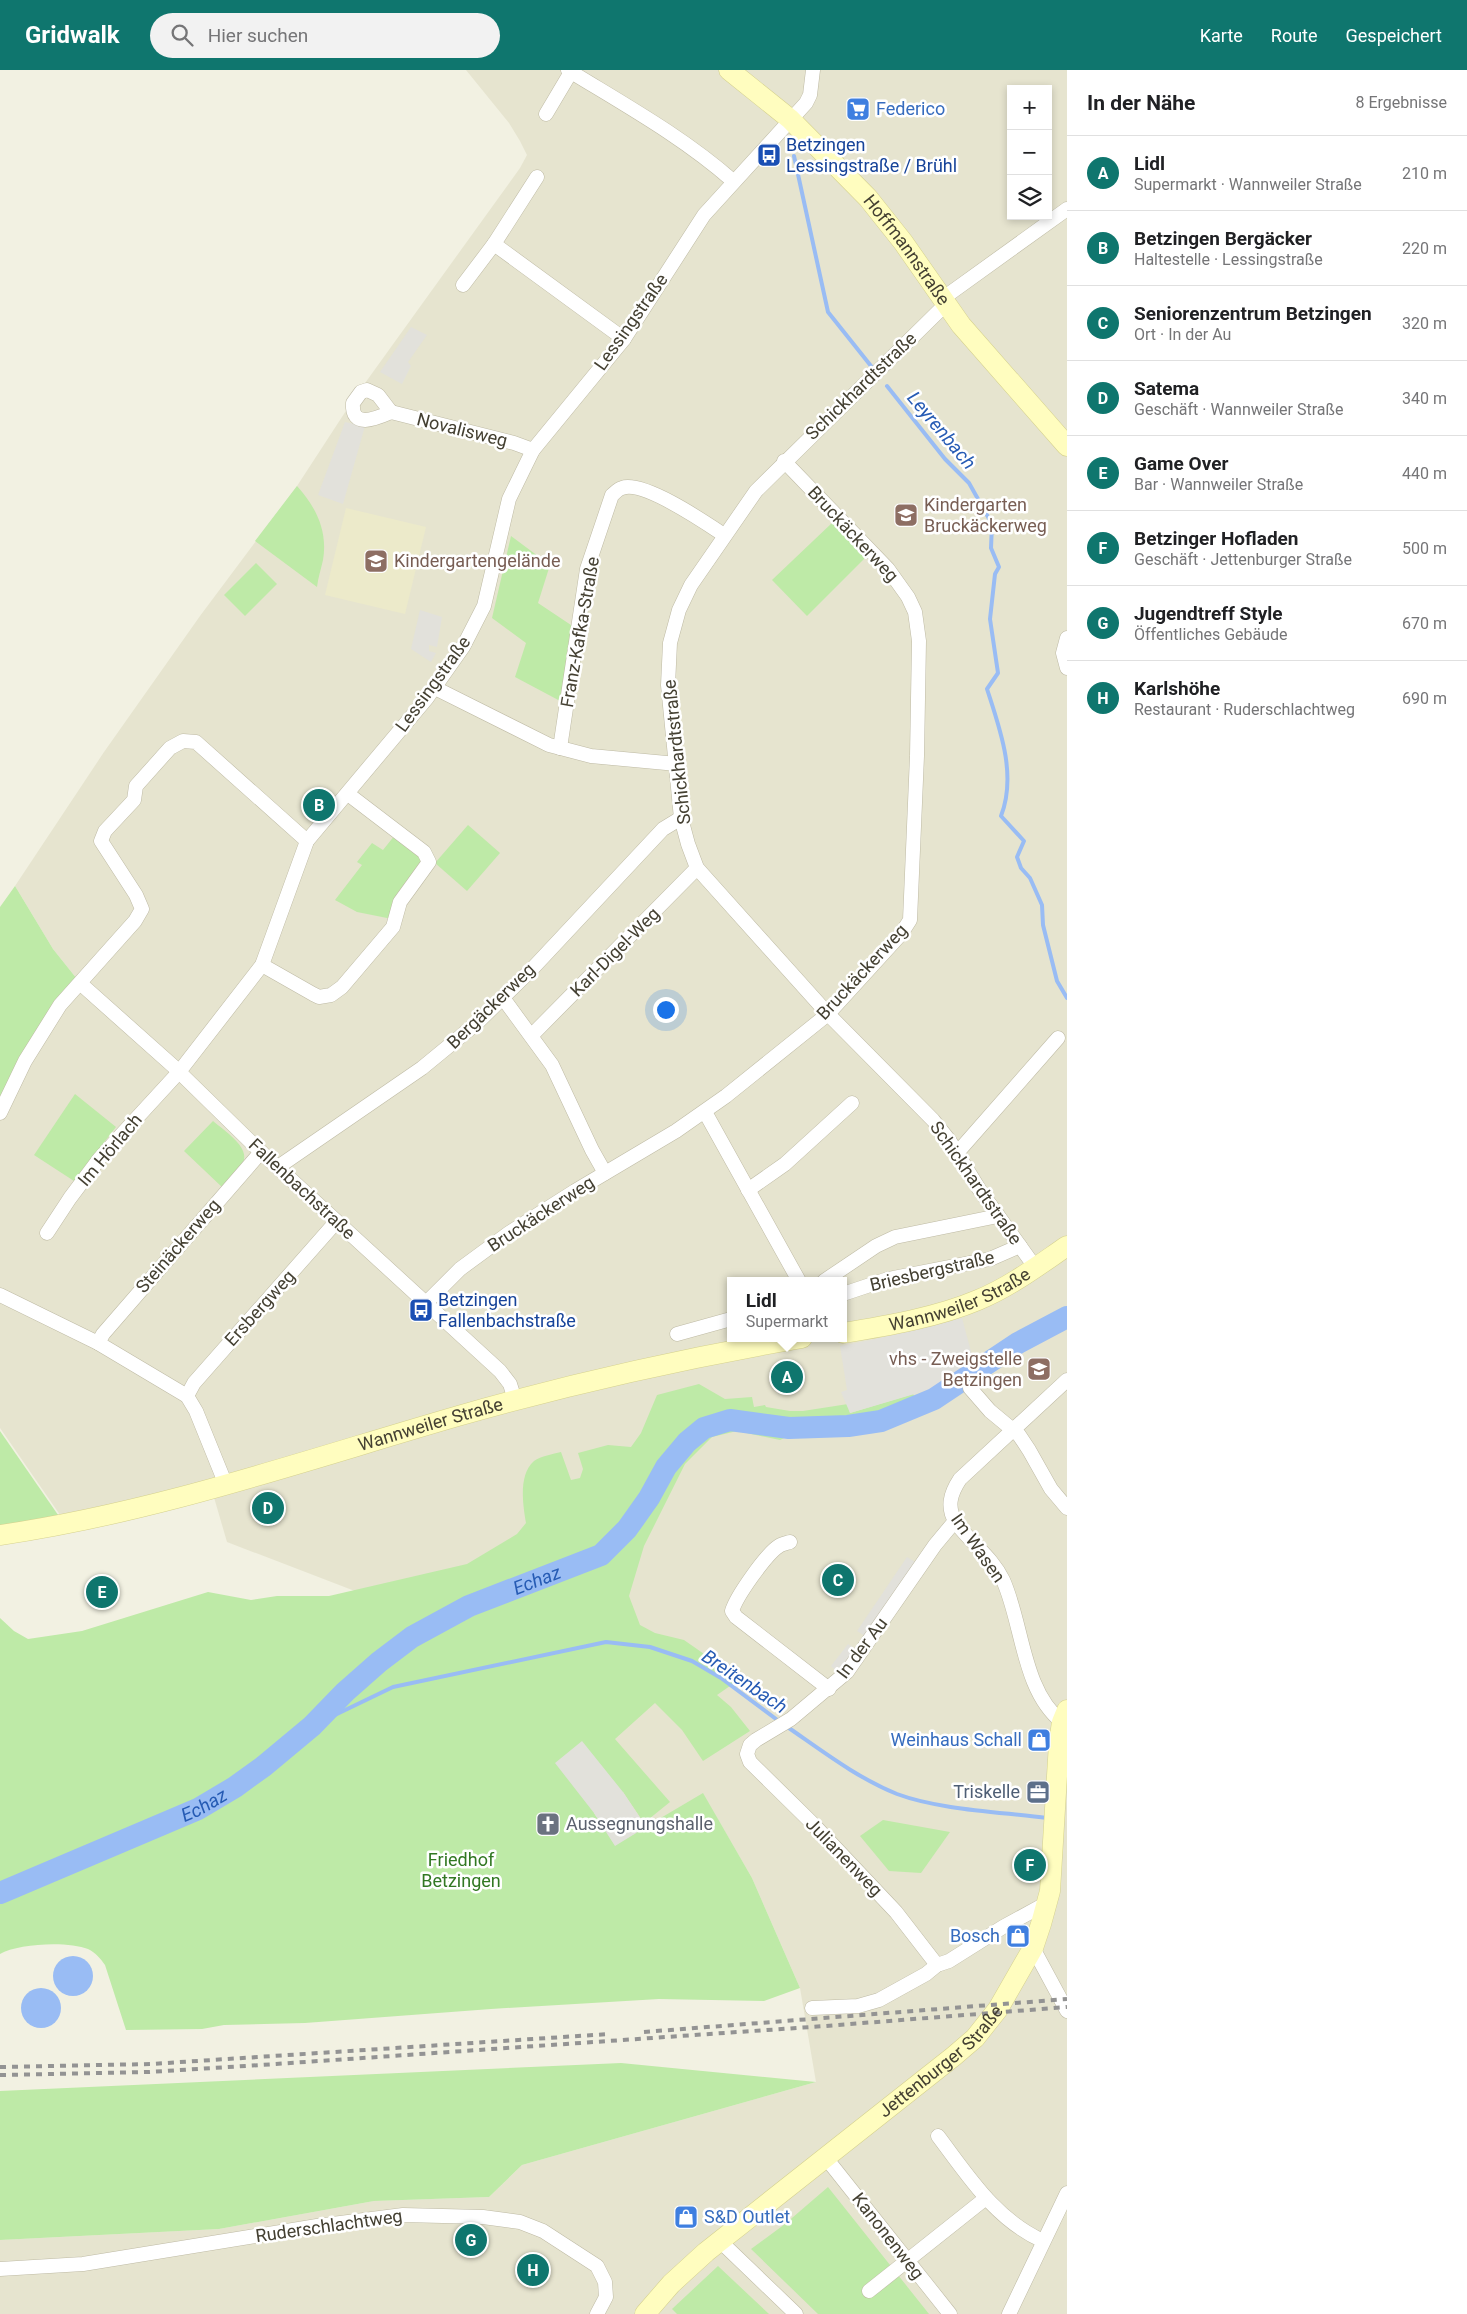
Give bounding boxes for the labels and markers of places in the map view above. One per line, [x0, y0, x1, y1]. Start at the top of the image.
supermarket icon: Federico [845, 96, 871, 122]
place label: Federico [876, 98, 945, 119]
place label: Betzingen Lessingstraße / Brühl [786, 134, 957, 176]
bus stop icon: Betzingen Lessingstraße / Brühl [756, 142, 782, 168]
place label: Kindergarten Bruckäckerweg [924, 494, 1047, 536]
school or university icon: Kindergarten Bruckäckerweg [893, 502, 919, 528]
school or university icon: Kindergartengelände [363, 548, 389, 574]
place label: Kindergartengelände [394, 550, 561, 571]
pin: B [303, 786, 335, 824]
place label: Betzingen Fallenbachstraße [438, 1289, 576, 1331]
bus stop icon: Betzingen Fallenbachstraße [408, 1297, 434, 1323]
place label: vhs - Zweigstelle Betzingen [889, 1348, 1022, 1390]
school or university icon: vhs - Zweigstelle Betzingen [1026, 1356, 1052, 1382]
pin: A [771, 1358, 803, 1396]
pin: D [252, 1489, 284, 1527]
pin: C [822, 1561, 854, 1599]
pin: E [86, 1573, 118, 1611]
shop icon: Weinhaus Schall [1026, 1727, 1052, 1753]
place label: Weinhaus Schall [890, 1729, 1022, 1750]
office icon: Triskelle [1025, 1779, 1051, 1805]
place label: Triskelle [953, 1781, 1020, 1802]
church icon: Aussegnungshalle [535, 1811, 561, 1837]
place label: Aussegnungshalle [566, 1813, 713, 1834]
pin: F [1014, 1846, 1046, 1884]
shop icon: Bosch [1005, 1923, 1031, 1949]
place label: Bosch [950, 1925, 1000, 1946]
shop icon: S&D Outlet [673, 2204, 699, 2230]
place label: S&D Outlet [704, 2206, 790, 2227]
pin: G [455, 2221, 487, 2259]
pin: H [517, 2251, 549, 2289]

